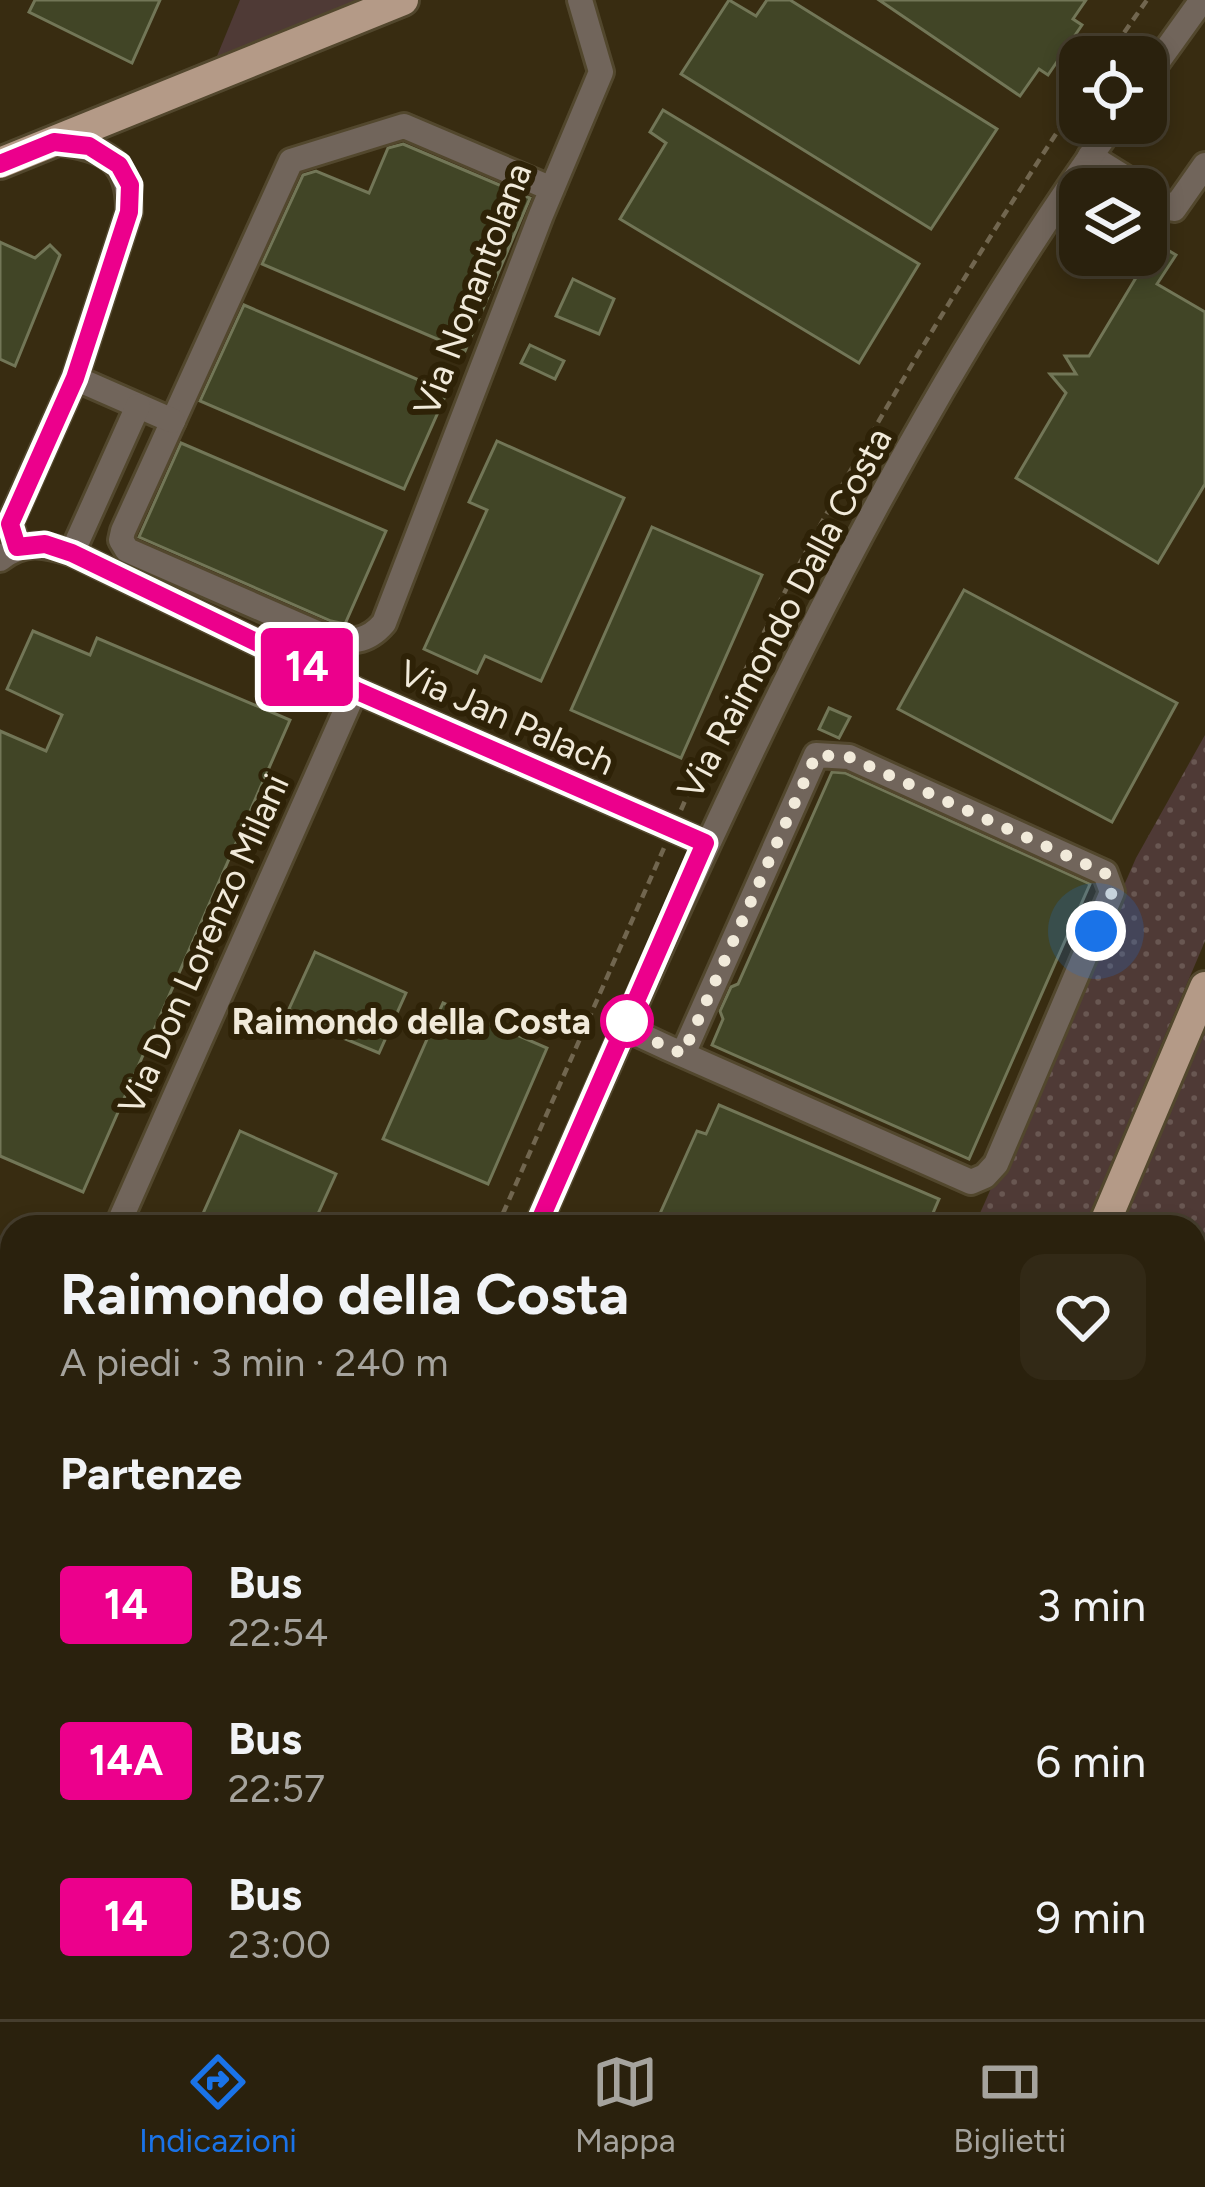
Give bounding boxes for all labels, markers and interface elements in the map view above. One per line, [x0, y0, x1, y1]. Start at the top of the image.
map controls [1059, 36, 1167, 276]
button: locate [1059, 36, 1167, 144]
street label: Via Nonantolana [405, 157, 540, 422]
button: layers [1059, 168, 1167, 276]
street label: Via Raimondo Dalla Costa [668, 420, 901, 806]
line badge: 14 [253, 628, 361, 706]
text: 14 [285, 641, 329, 692]
street label: Via Jan Palach [392, 651, 621, 784]
street label: Via Don Lorenzo Milani [109, 768, 298, 1121]
your location [1066, 901, 1126, 961]
marker: Raimondo della Costa [602, 996, 652, 1046]
place label: Raimondo della Costa [232, 1000, 591, 1043]
button: heart [1020, 1254, 1146, 1380]
text: Raimondo della Costa [60, 1260, 629, 1328]
text: A piedi · 3 min · 240 m [60, 1339, 448, 1386]
text: Partenze [60, 1446, 242, 1500]
text: Bus [228, 1555, 302, 1609]
text: 3 min [1037, 1578, 1146, 1632]
text: 14 [104, 1579, 148, 1630]
text: 22:54 [228, 1609, 328, 1656]
text: Bus [228, 1711, 302, 1765]
text: 6 min [1036, 1734, 1146, 1788]
text: 14A [89, 1735, 163, 1786]
text: 22:57 [228, 1765, 325, 1812]
text: Bus [228, 1867, 302, 1921]
text: 9 min [1036, 1890, 1146, 1944]
text: 14 [104, 1891, 148, 1942]
text: 23:00 [228, 1921, 331, 1968]
tab: Indicazioni [139, 2049, 297, 2160]
tab: Mappa [575, 2049, 675, 2160]
tab: Biglietti [953, 2049, 1066, 2160]

